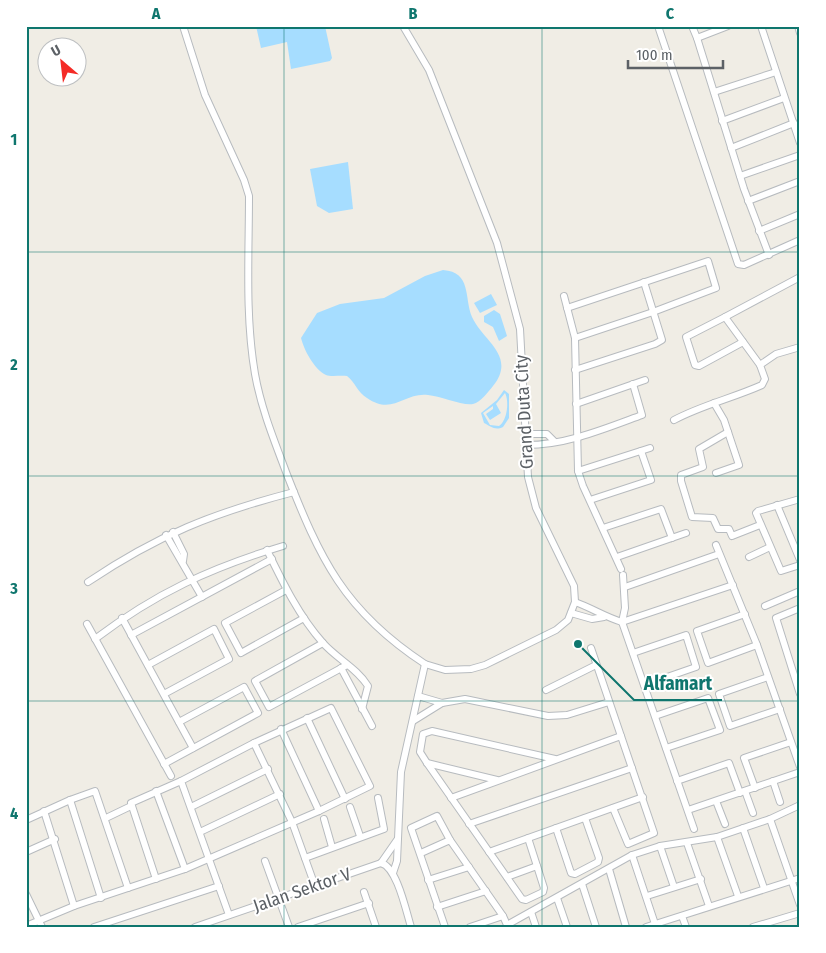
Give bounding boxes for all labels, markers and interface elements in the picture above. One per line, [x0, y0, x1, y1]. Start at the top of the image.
text: A [151, 4, 161, 23]
text: B [409, 4, 418, 23]
text: C [666, 4, 675, 23]
north arrow [38, 38, 88, 88]
scale bar [628, 38, 724, 70]
text: U [49, 42, 64, 60]
text: 100 m [636, 46, 673, 64]
text: 1 [11, 130, 17, 149]
street label: Grand Duta City [510, 354, 538, 470]
text: 2 [9, 355, 18, 374]
text: 3 [9, 579, 18, 598]
callout: Alfamart [634, 666, 722, 700]
text: Alfamart [643, 672, 712, 695]
text: 4 [10, 804, 18, 823]
street label: Jalan Sektor V [250, 863, 354, 917]

